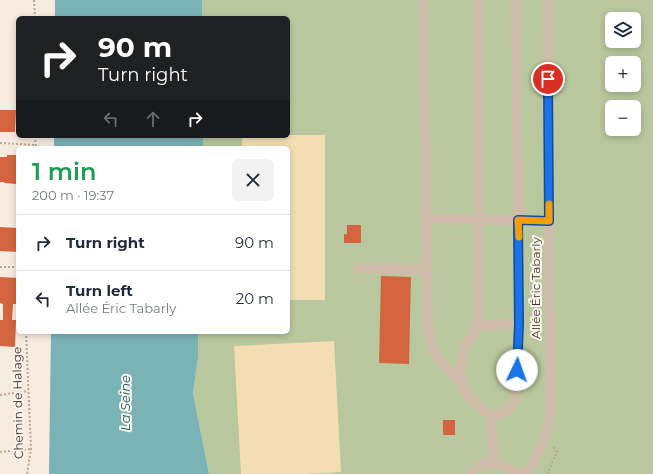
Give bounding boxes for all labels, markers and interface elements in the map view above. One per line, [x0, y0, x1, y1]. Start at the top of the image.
map controls [605, 12, 641, 136]
button: layers [605, 12, 641, 48]
text: 90 m [98, 30, 172, 64]
icon: right [32, 32, 84, 84]
button: + [605, 56, 641, 92]
pin [531, 62, 565, 96]
text: Turn right [98, 64, 188, 86]
icon: arrive [537, 68, 559, 90]
button: − [605, 100, 641, 136]
icon: left [100, 108, 122, 130]
icon: ahead [142, 108, 164, 130]
icon: right [184, 108, 206, 130]
text: 1 min [32, 157, 96, 186]
button: close [232, 159, 274, 201]
text: 200 m · 19:37 [32, 187, 114, 203]
icon: right [32, 232, 54, 254]
text: Turn right [66, 233, 145, 252]
text: 90 m [235, 233, 274, 252]
street label: Allée Éric Tabarly [528, 237, 543, 339]
text: Turn left [66, 281, 133, 300]
icon: left [32, 288, 54, 310]
text: 20 m [236, 289, 274, 308]
text: Allée Éric Tabarly [66, 300, 176, 316]
street label: Chemin de Halage [9, 347, 26, 459]
position arrow [496, 349, 538, 391]
water label: La Seine [117, 375, 133, 431]

